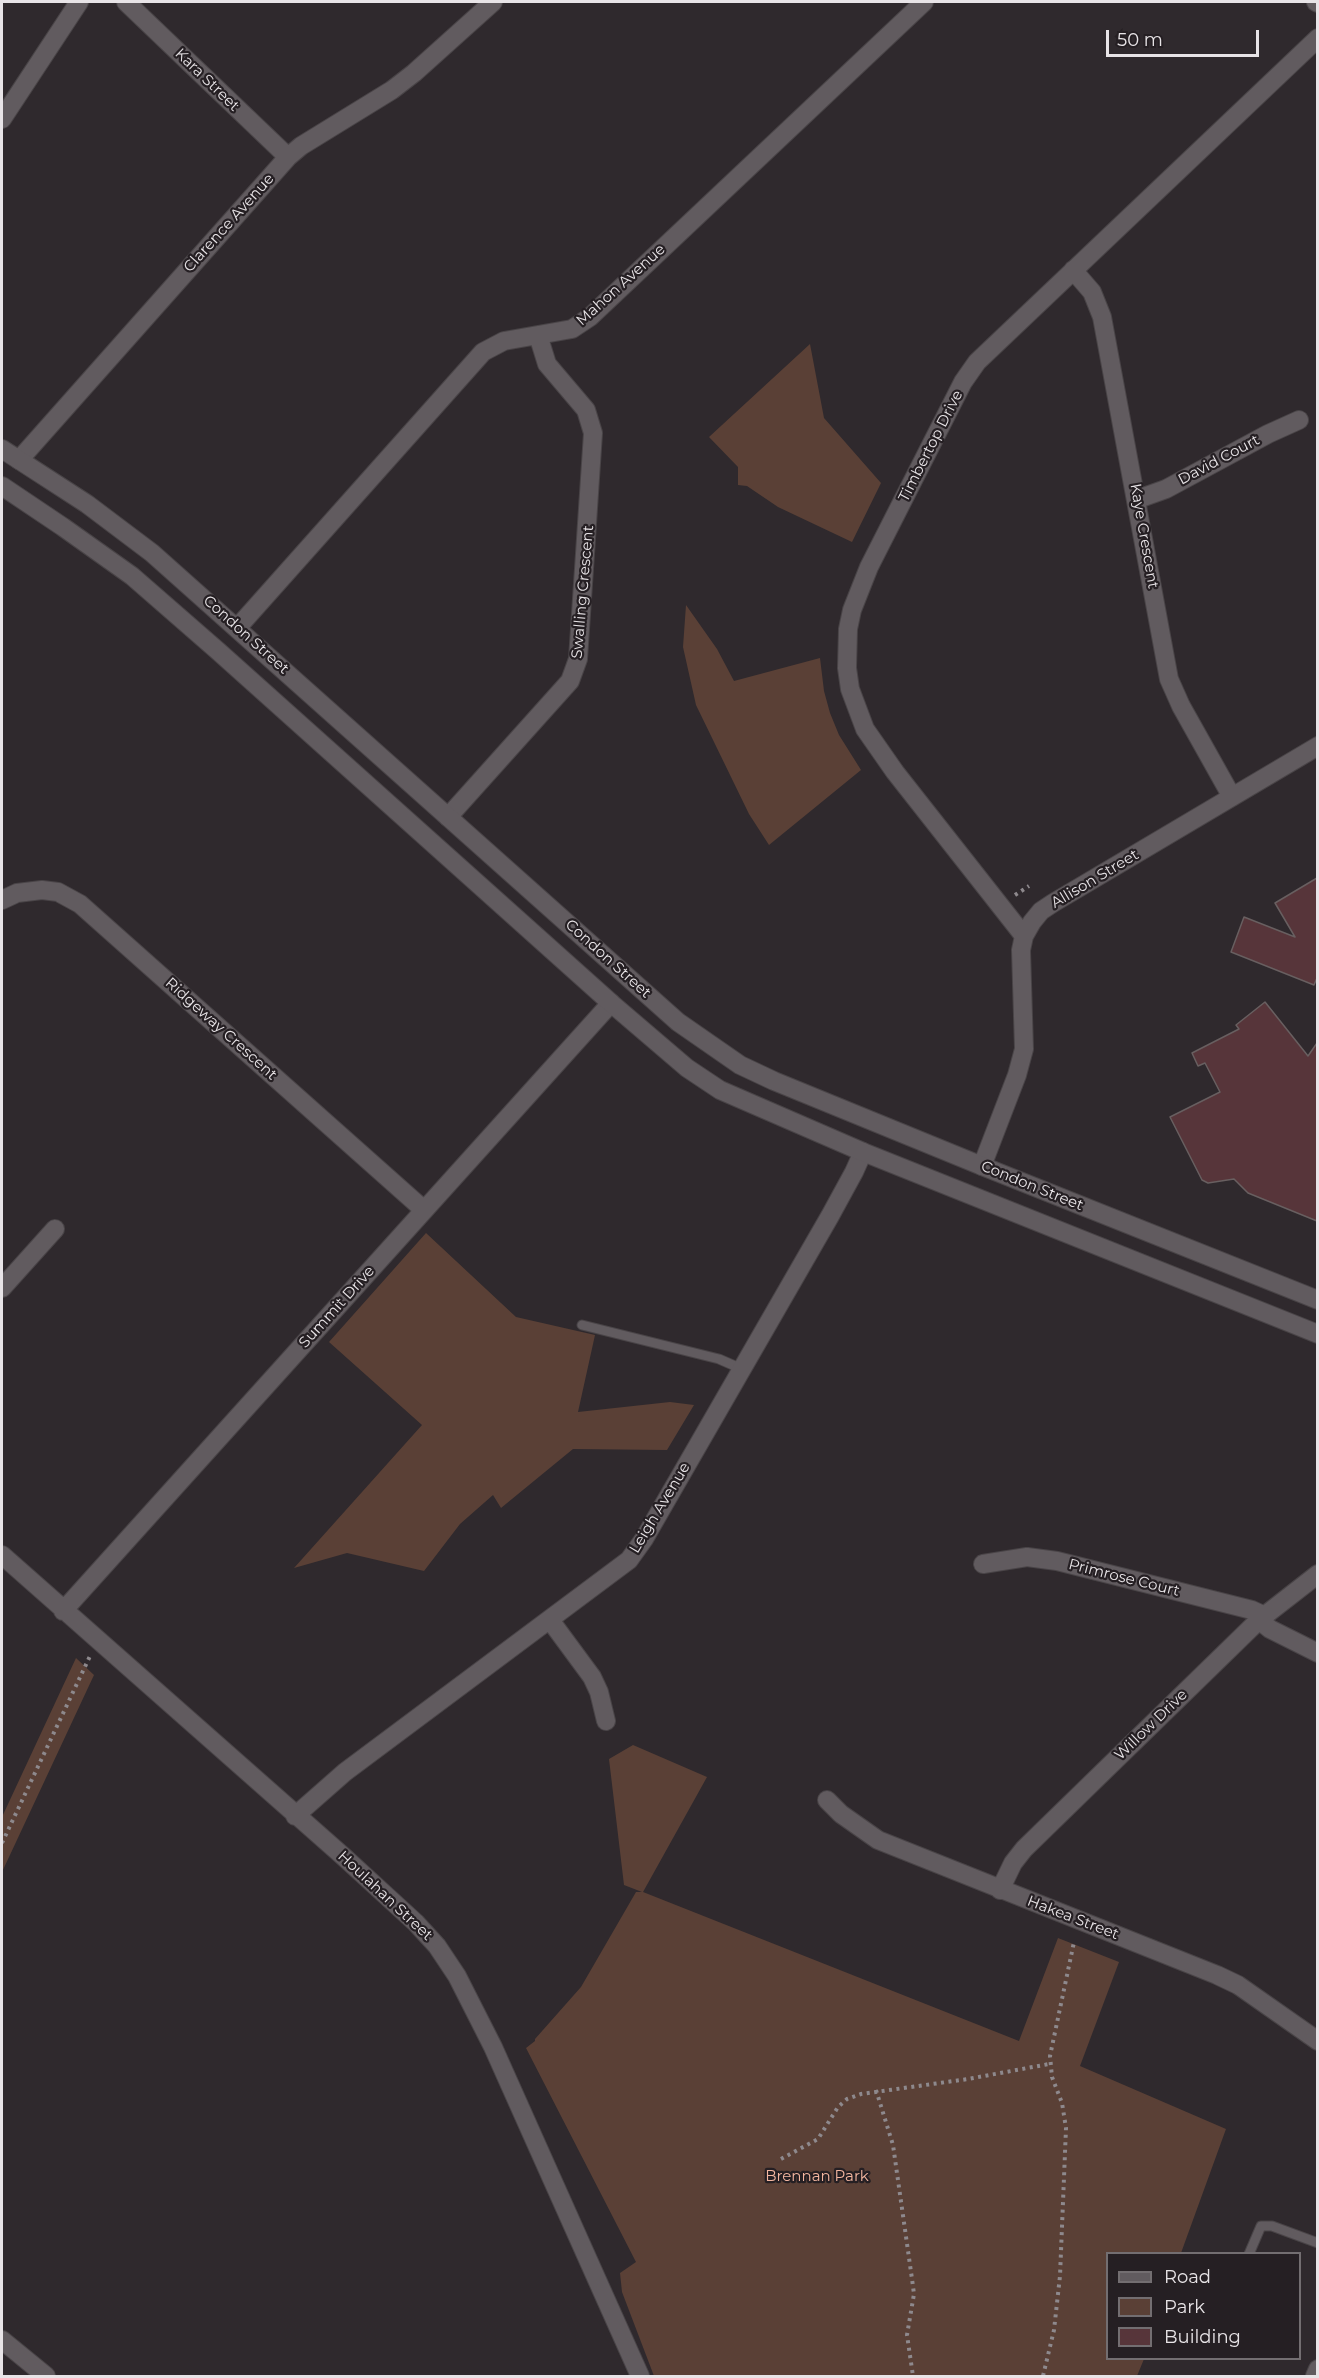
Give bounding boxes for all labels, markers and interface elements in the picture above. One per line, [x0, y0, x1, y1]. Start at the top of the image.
scale bar [1109, 18, 1262, 56]
text: 50 m [1117, 29, 1163, 51]
street label: Kara Street [171, 45, 243, 115]
street label: Clarence Avenue [180, 170, 278, 276]
street label: Mahon Avenue [573, 240, 669, 330]
street label: Timbertop Drive [895, 387, 967, 505]
street label: David Court [1175, 431, 1263, 489]
street label: Kaye Crescent [1126, 482, 1162, 590]
street label: Swalling Crescent [568, 525, 598, 659]
street label: Condon Street [200, 592, 292, 678]
street label: Allison Street [1048, 846, 1142, 912]
street label: Condon Street [562, 916, 654, 1002]
street label: Ridgeway Crescent [161, 974, 281, 1084]
street label: Condon Street [978, 1157, 1086, 1215]
street label: Summit Drive [295, 1262, 379, 1352]
street label: Leigh Avenue [626, 1459, 694, 1557]
street label: Primrose Court [1067, 1555, 1181, 1601]
street label: Willow Drive [1111, 1686, 1191, 1764]
street label: Houlahan Street [334, 1847, 436, 1945]
street label: Hakea Street [1025, 1892, 1121, 1944]
park label: Brennan Park [765, 2168, 869, 2186]
legend [1106, 2252, 1301, 2360]
text: Road [1164, 2266, 1211, 2288]
text: Park [1164, 2296, 1205, 2318]
text: Building [1164, 2326, 1241, 2348]

